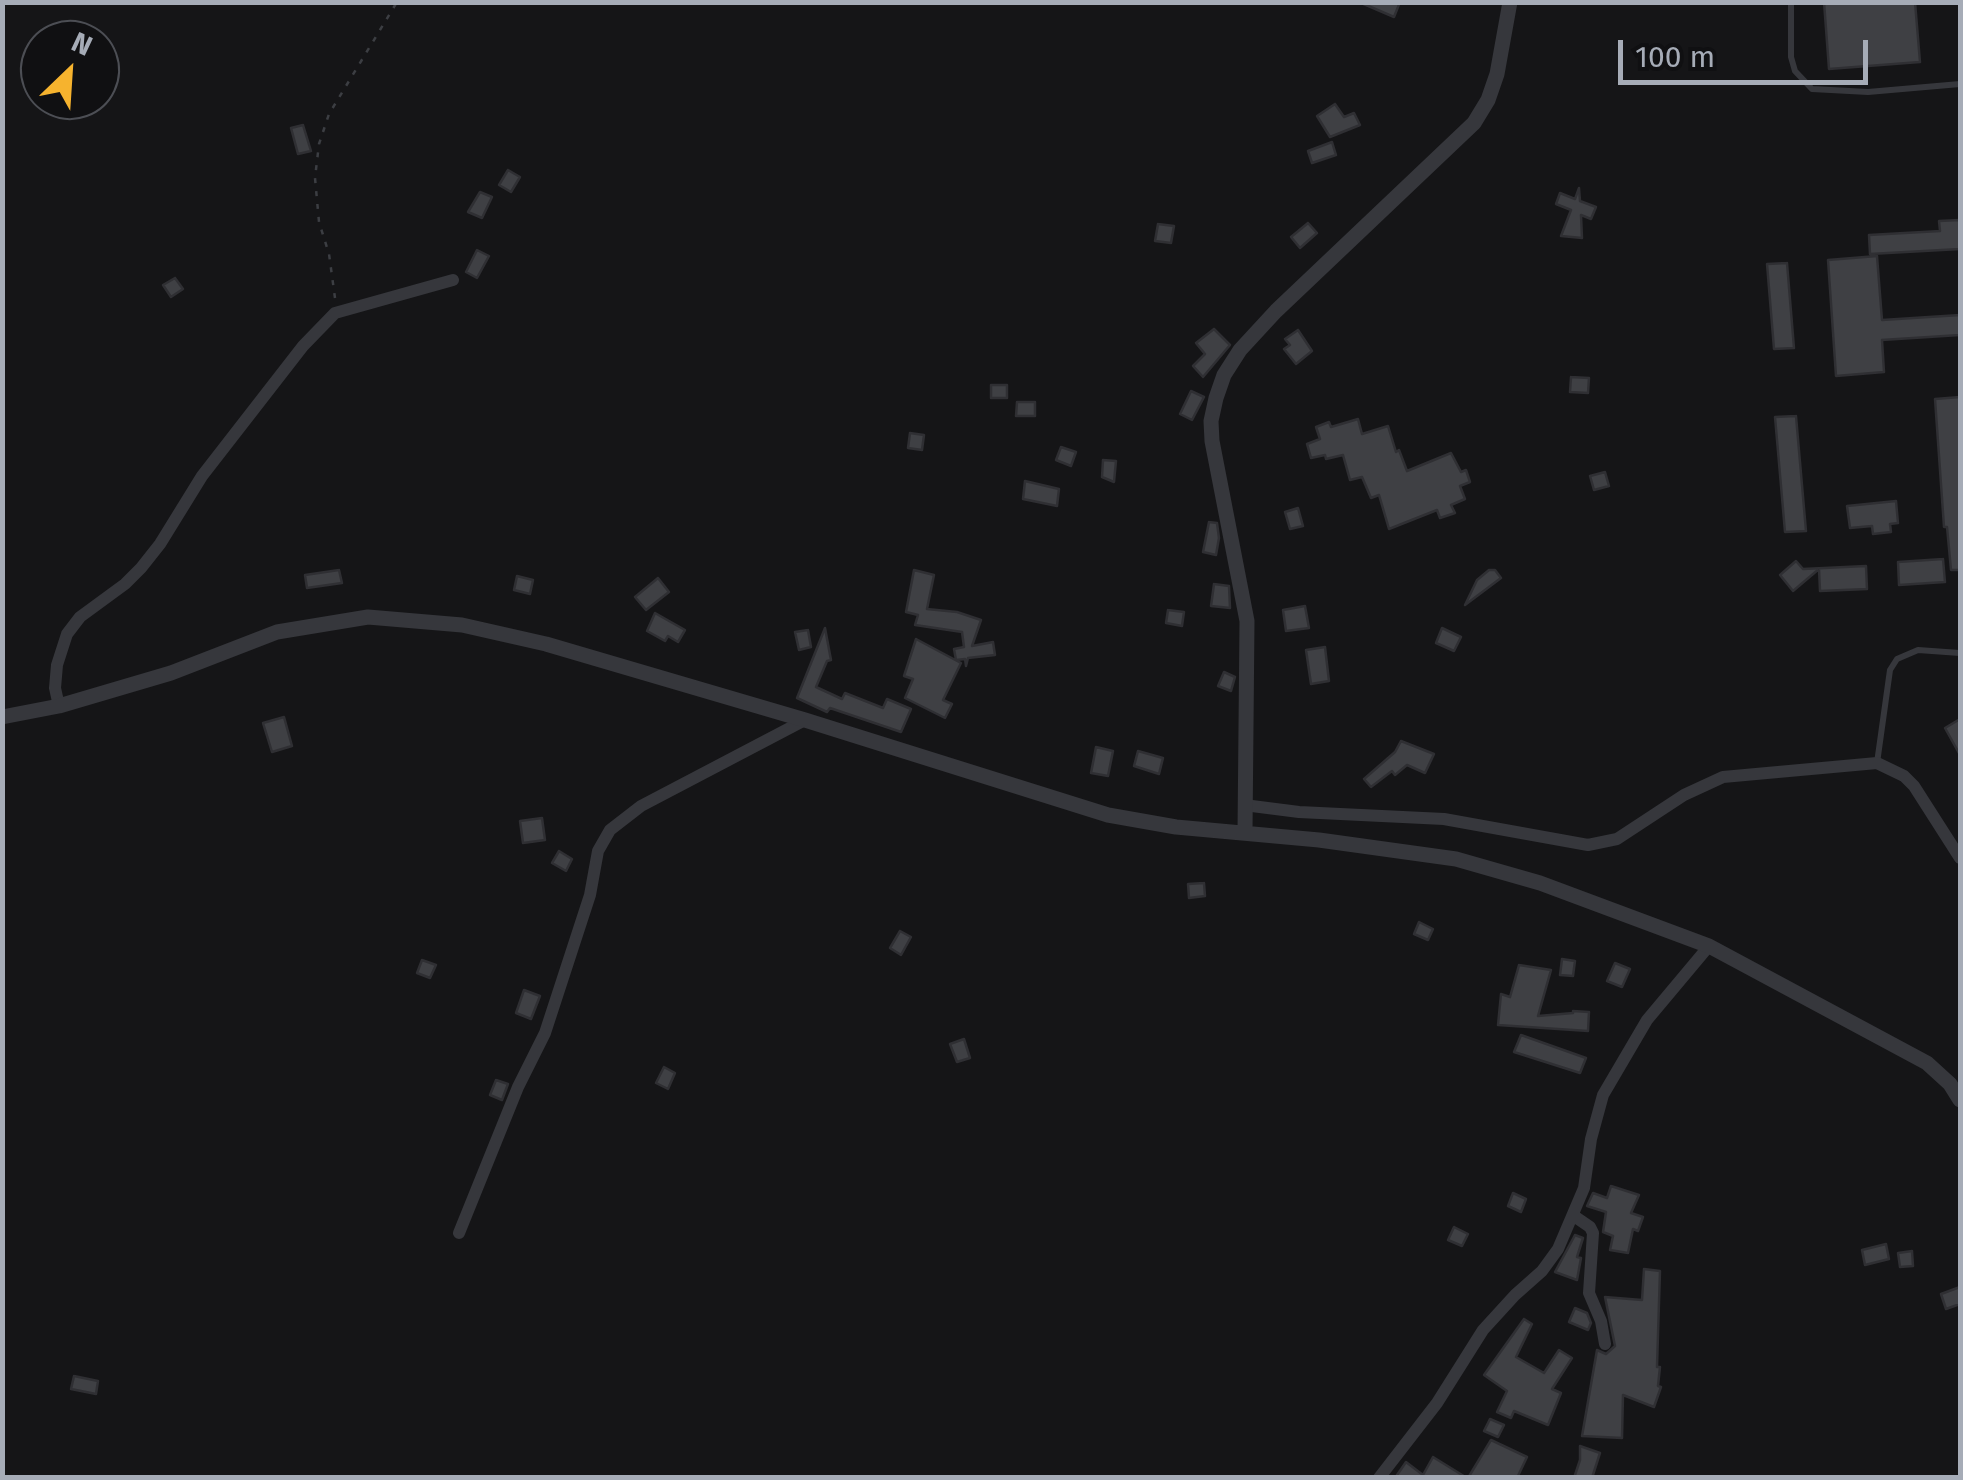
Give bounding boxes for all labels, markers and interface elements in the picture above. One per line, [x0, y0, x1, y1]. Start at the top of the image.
north arrow [20, 20, 120, 120]
scale bar [1623, 20, 1873, 82]
text: N [67, 25, 97, 63]
text: 100 m [1635, 39, 1715, 75]

